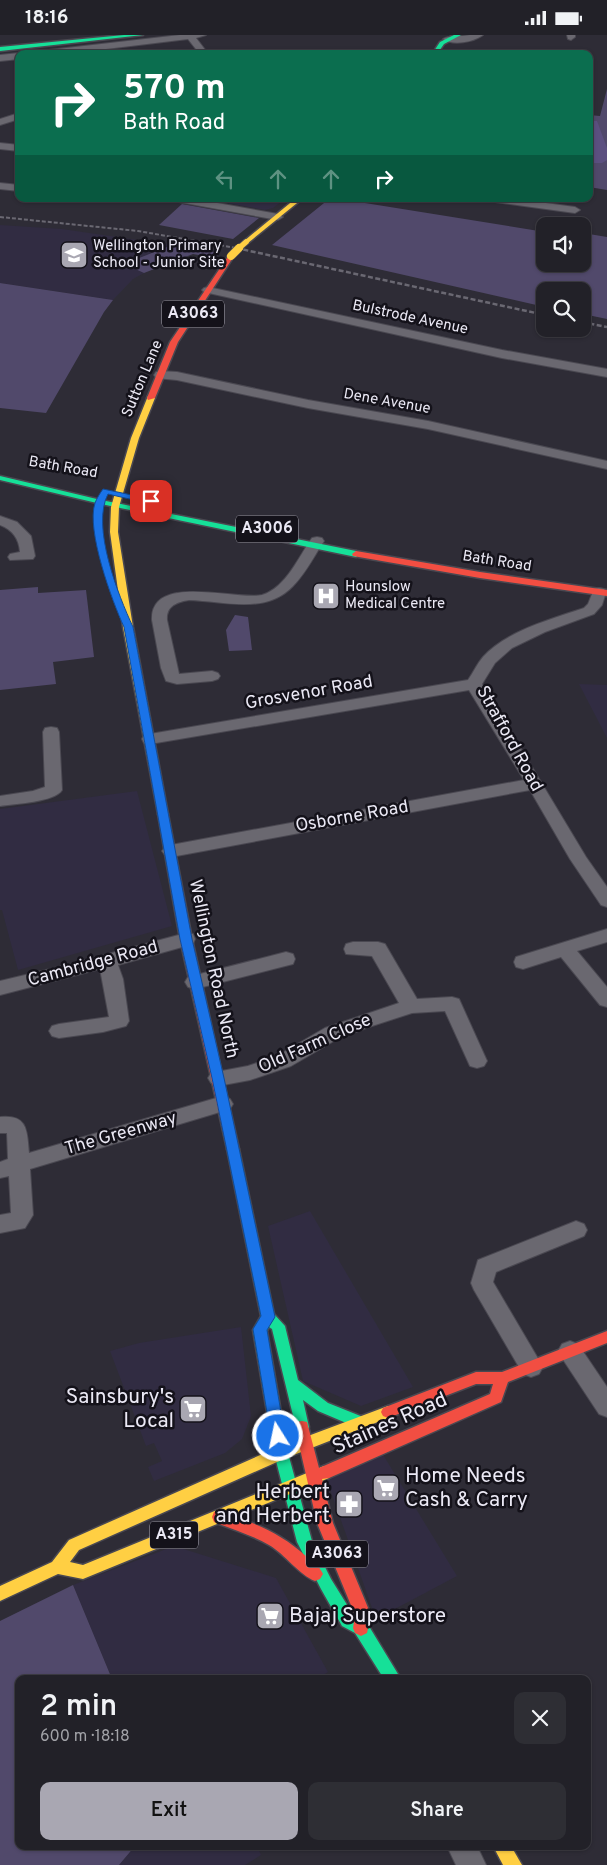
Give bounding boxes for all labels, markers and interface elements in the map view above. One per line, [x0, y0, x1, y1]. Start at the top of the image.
text: 18:16 [25, 6, 68, 30]
text: 570 m [123, 67, 226, 111]
icon: right [40, 70, 105, 135]
text: Bath Road [123, 110, 225, 137]
icon: left [211, 165, 239, 193]
icon: ahead [264, 165, 292, 193]
icon: ahead [317, 165, 345, 193]
icon: right [370, 165, 398, 193]
map controls [536, 217, 591, 337]
button: sound [536, 217, 591, 272]
place label: Wellington Primary School - Junior Site [93, 237, 225, 273]
school or university icon: Wellington Primary School - Junior Site [59, 240, 89, 270]
button: search [536, 282, 591, 337]
street label: Bulstrode Avenue [350, 296, 470, 340]
road number: A3063 [162, 301, 224, 327]
street label: Sutton Lane [118, 338, 168, 420]
street label: Dene Avenue [342, 385, 432, 419]
street label: Bath Road [27, 453, 99, 483]
pin [130, 480, 172, 522]
icon: arrive [137, 487, 165, 515]
road number: A3006 [236, 515, 298, 543]
street label: Bath Road [461, 547, 533, 577]
place label: Hounslow Medical Centre [345, 578, 445, 614]
hospital icon: Hounslow Medical Centre [311, 581, 341, 611]
street label: Grosvenor Road [243, 670, 375, 716]
street label: Strafford Road [470, 682, 548, 796]
street label: Osborne Road [294, 796, 410, 838]
street label: Wellington Road North [183, 877, 243, 1061]
street label: Cambridge Road [25, 936, 161, 992]
street label: Old Farm Close [255, 1009, 375, 1079]
street label: The Greenway [62, 1107, 180, 1161]
place label: Sainsbury's Local [66, 1384, 174, 1435]
street label: Staines Road [328, 1387, 452, 1461]
supermarket icon: Sainsbury's Local [178, 1394, 208, 1424]
position arrow [251, 1409, 303, 1461]
place label: Home Needs Cash & Carry [405, 1463, 528, 1514]
supermarket icon: Home Needs Cash & Carry [371, 1473, 401, 1503]
place label: Herbert and Herbert [215, 1479, 330, 1530]
pharmacy icon: Herbert and Herbert [334, 1489, 364, 1519]
road number: A315 [150, 1521, 198, 1549]
road number: A3063 [306, 1541, 368, 1567]
supermarket icon: Bajaj Superstore [255, 1601, 285, 1631]
place label: Bajaj Superstore [289, 1603, 446, 1630]
text: 2 min [40, 1689, 117, 1726]
button: close [514, 1692, 566, 1744]
text: 600 m · 18:18 [40, 1727, 130, 1747]
button: Exit [40, 1782, 298, 1840]
button: Share [308, 1782, 566, 1840]

